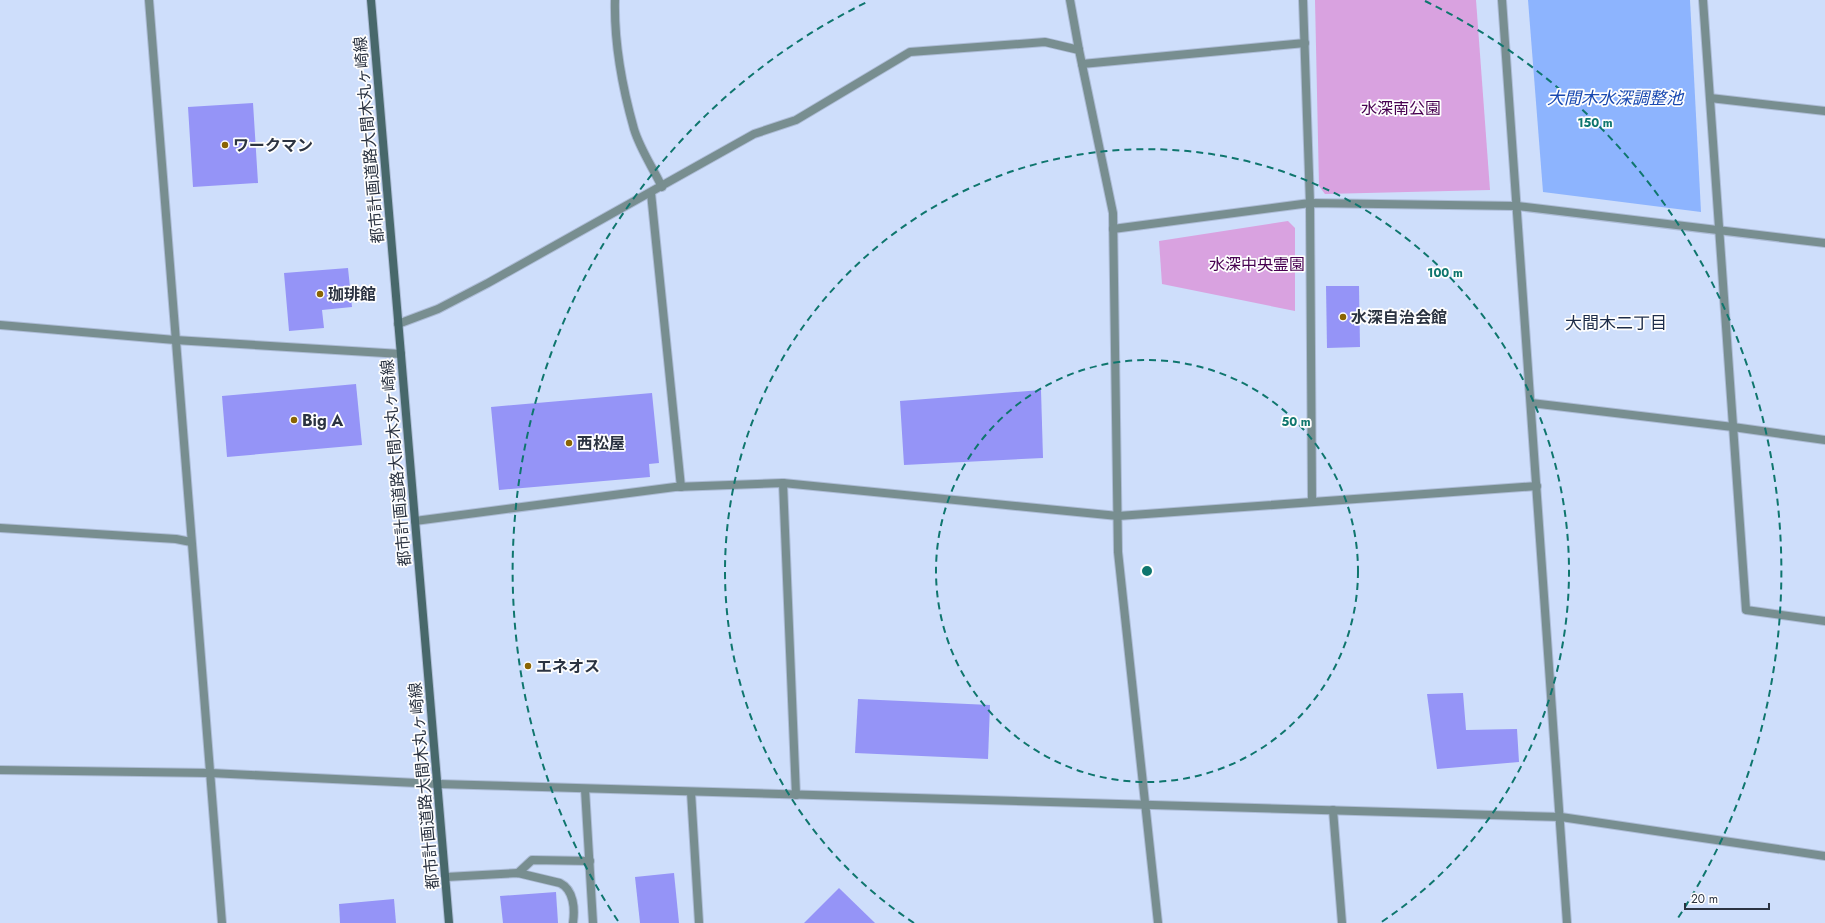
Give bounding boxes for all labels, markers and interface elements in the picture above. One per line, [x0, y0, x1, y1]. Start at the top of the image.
street label: 都市計画道路大間木丸ヶ崎線 [348, 35, 390, 245]
water label: 大間木水深調整池 [1547, 86, 1685, 110]
park label: 水深南公園 [1361, 97, 1441, 120]
text: 150 m [1577, 114, 1613, 132]
place label: ワークマン [233, 134, 313, 157]
marker: ワークマン [220, 140, 230, 150]
park label: 水深中央霊園 [1209, 253, 1305, 276]
text: 100 m [1427, 264, 1463, 282]
place label: 珈琲館 [328, 283, 376, 306]
marker: 珈琲館 [315, 289, 325, 299]
place label: 水深自治会館 [1351, 306, 1447, 329]
district label: 大間木二丁目 [1565, 311, 1667, 335]
marker: 水深自治会館 [1338, 312, 1348, 322]
street label: 都市計画道路大間木丸ヶ崎線 [375, 358, 417, 568]
place label: Big A [302, 409, 344, 432]
text: 50 m [1281, 413, 1311, 431]
marker: Big A [289, 415, 299, 425]
place label: 西松屋 [577, 432, 625, 455]
marker: 西松屋 [564, 438, 574, 448]
centre of rings [1140, 564, 1154, 578]
place label: エネオス [536, 655, 600, 678]
marker: エネオス [523, 661, 533, 671]
street label: 都市計画道路大間木丸ヶ崎線 [403, 681, 445, 891]
scale bar [1685, 885, 1769, 911]
text: 20 m [1691, 890, 1718, 908]

